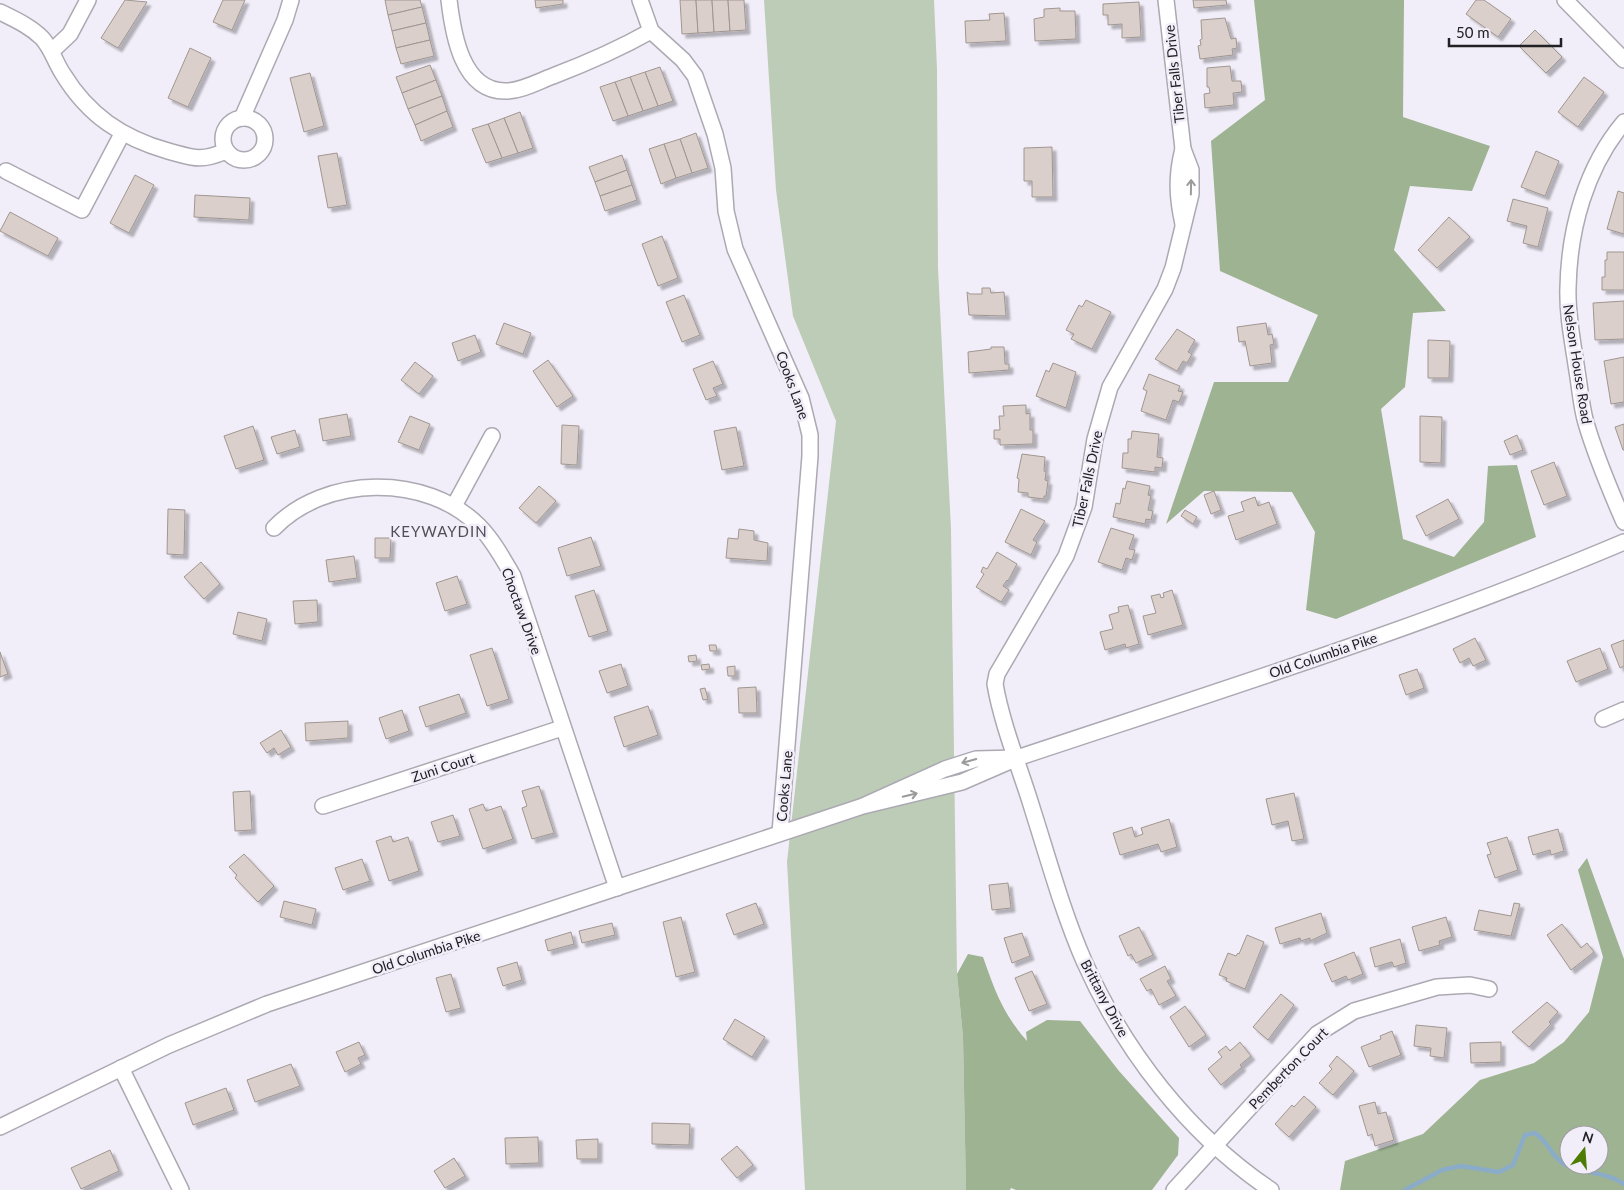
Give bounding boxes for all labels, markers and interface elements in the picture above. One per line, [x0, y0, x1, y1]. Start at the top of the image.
scale bar [1449, 15, 1562, 47]
text: 50 m [1456, 23, 1490, 41]
street label: Tiber Falls Drive [1160, 24, 1188, 124]
one-way arrow [1186, 179, 1196, 195]
street label: Nelson House Road [1560, 303, 1596, 425]
street label: Cooks Lane [773, 349, 813, 421]
street label: Tiber Falls Drive [1068, 429, 1106, 529]
district label: KEYWAYDIN [390, 522, 488, 540]
street label: Choctaw Drive [498, 565, 546, 657]
street label: Old Columbia Pike [1267, 629, 1379, 681]
street label: Zuni Court [409, 749, 477, 785]
street label: Cooks Lane [772, 750, 796, 822]
one-way arrow [961, 757, 977, 767]
one-way arrow [902, 789, 918, 799]
street label: Old Columbia Pike [370, 926, 482, 978]
street label: Brittany Drive [1077, 956, 1133, 1040]
street label: Pemberton Court [1245, 1024, 1331, 1112]
north arrow [1559, 1125, 1609, 1175]
text: N [1580, 1127, 1596, 1147]

